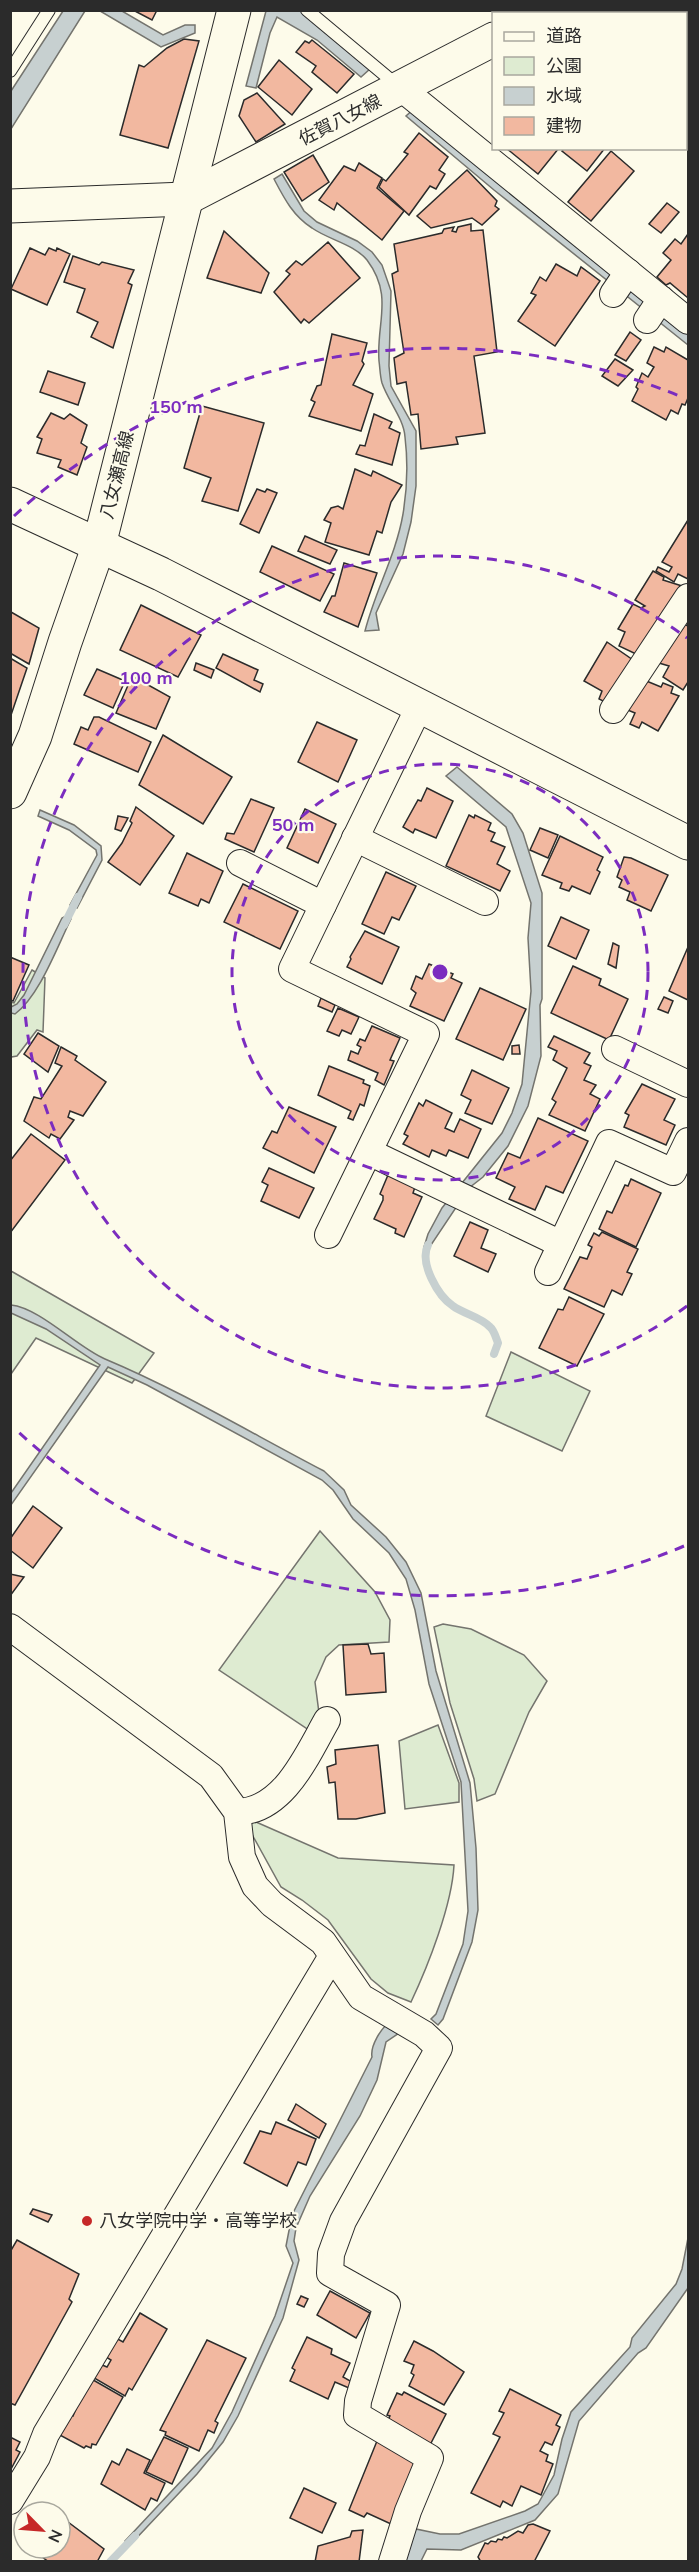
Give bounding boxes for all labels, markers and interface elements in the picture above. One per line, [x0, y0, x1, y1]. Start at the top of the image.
legend [492, 12, 687, 150]
text: 道路 [546, 24, 582, 47]
text: 公園 [546, 54, 582, 77]
text: 水域 [546, 84, 582, 107]
street label: 佐賀八女線 [294, 89, 385, 150]
text: 建物 [546, 114, 582, 137]
text: 150 m [149, 395, 203, 418]
street label: 八女瀬高線 [94, 428, 139, 521]
text: 100 m [119, 666, 173, 689]
text: 50 m [272, 813, 314, 836]
centre of rings [430, 962, 450, 982]
place label: 八女学院中学・高等学校 [99, 2209, 297, 2232]
marker: 八女学院中学・高等学校 [80, 2214, 94, 2228]
north arrow [12, 2500, 72, 2560]
text: N [44, 2527, 67, 2546]

